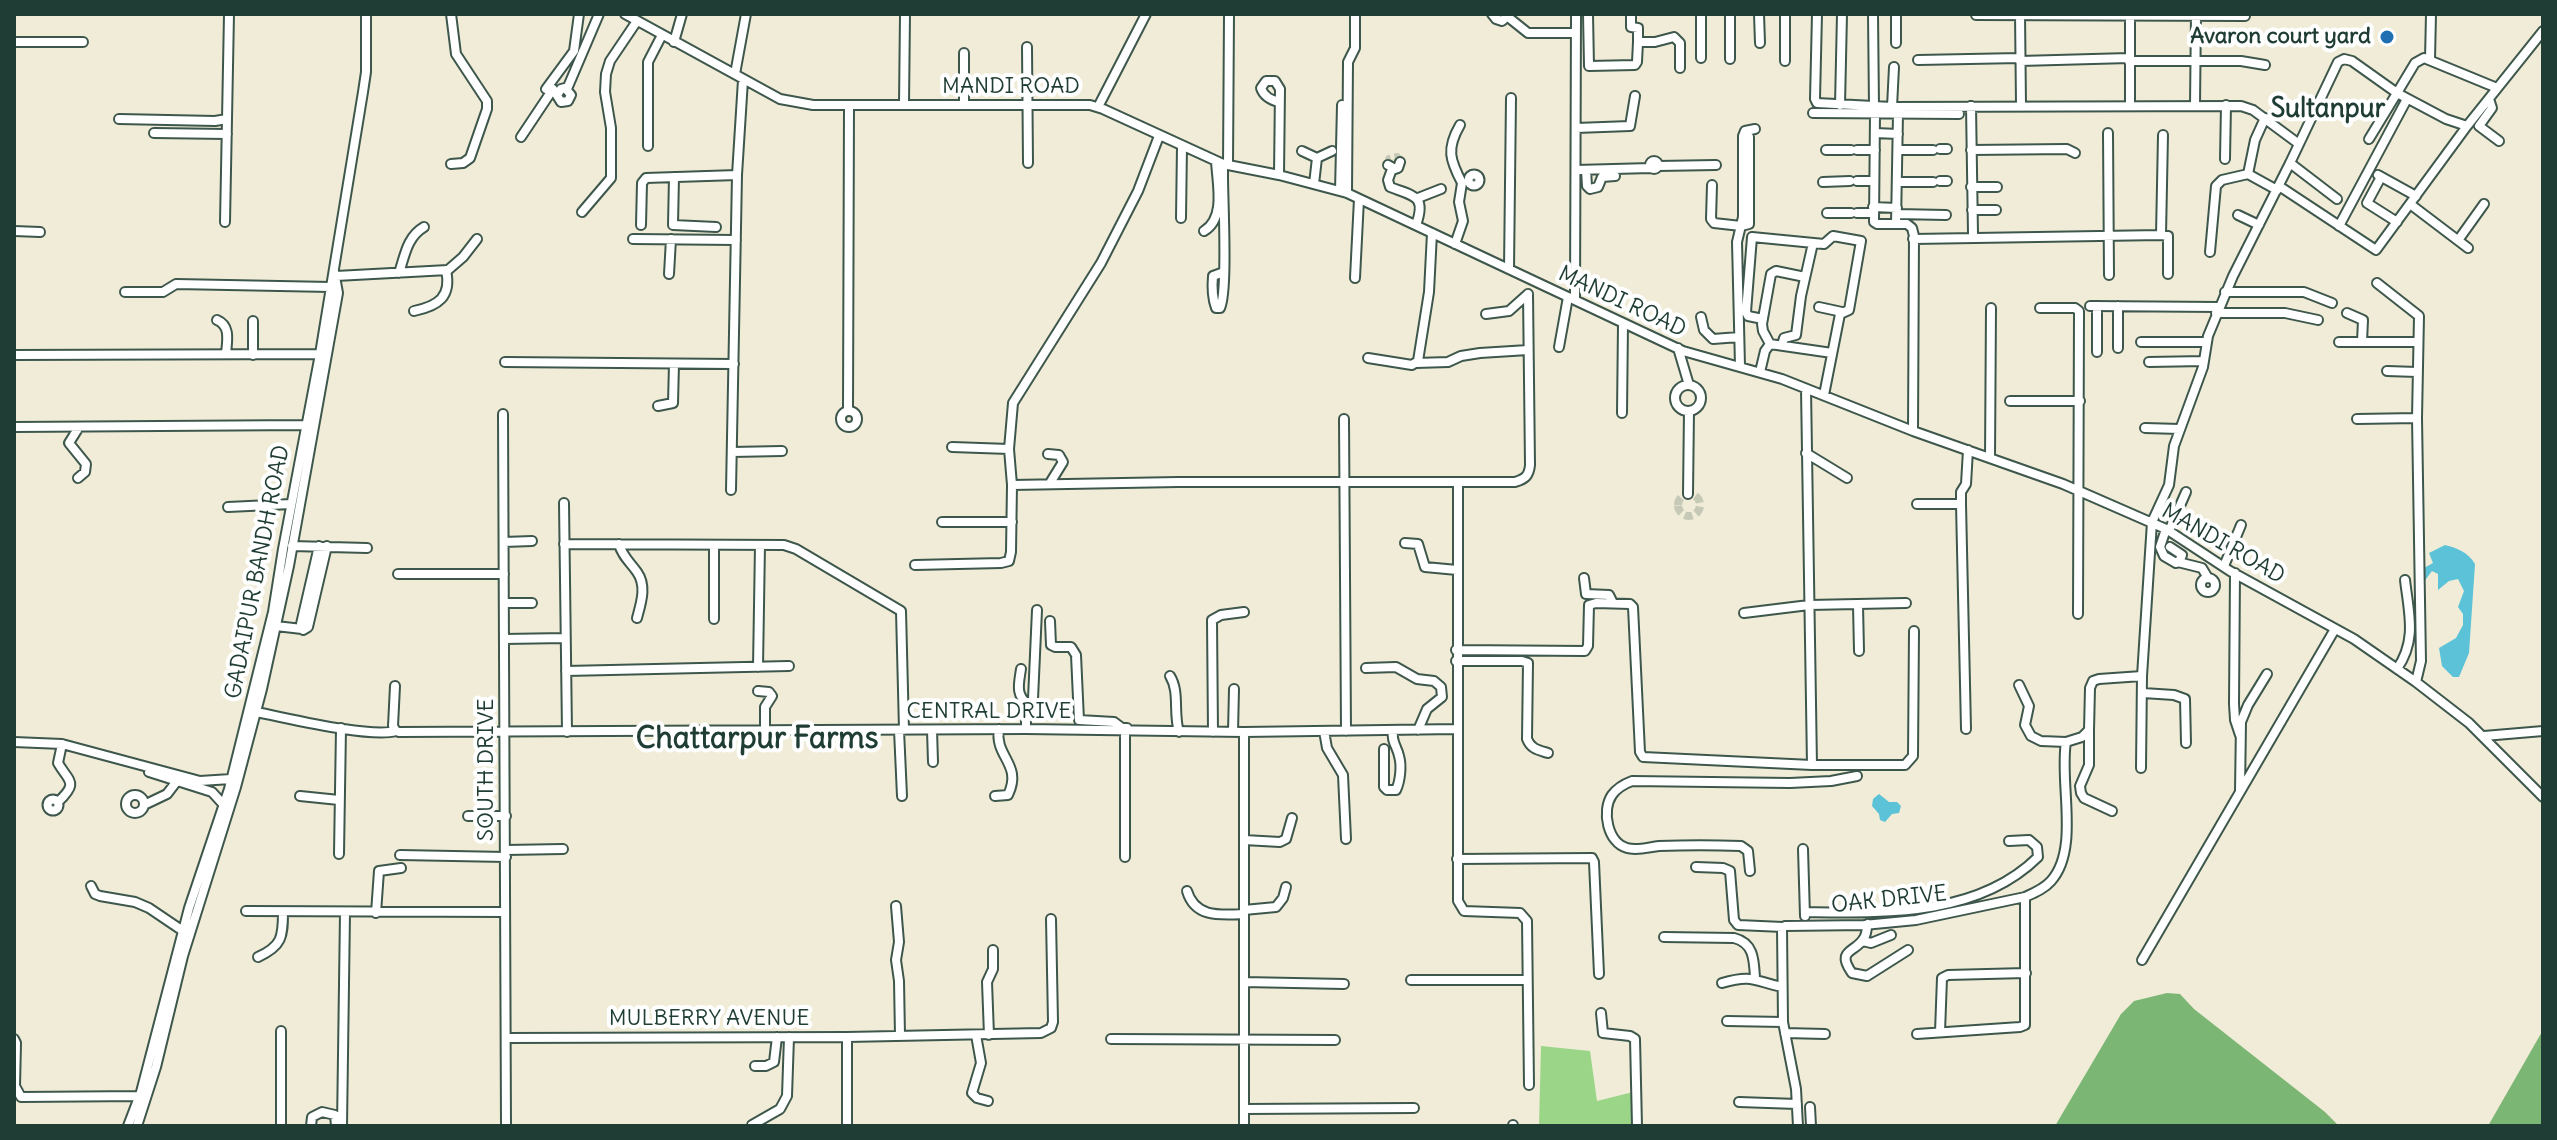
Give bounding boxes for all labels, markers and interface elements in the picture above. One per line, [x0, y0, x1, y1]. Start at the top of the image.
place label: Avaron court yard [2190, 24, 2371, 50]
marker: Avaron court yard [2378, 28, 2396, 46]
street label: MANDI ROAD [942, 74, 1080, 100]
district label: Sultanpur [2271, 94, 2385, 126]
street label: MANDI ROAD [1554, 261, 1690, 343]
street label: GADAIPUR BANDH ROAD [220, 443, 296, 701]
street label: MANDI ROAD [2157, 498, 2289, 590]
street label: SOUTH DRIVE [474, 699, 500, 841]
street label: CENTRAL DRIVE [906, 699, 1072, 725]
district label: Chattarpur Farms [636, 721, 878, 757]
street label: OAK DRIVE [1830, 881, 1948, 919]
street label: MULBERRY AVENUE [609, 1006, 809, 1032]

